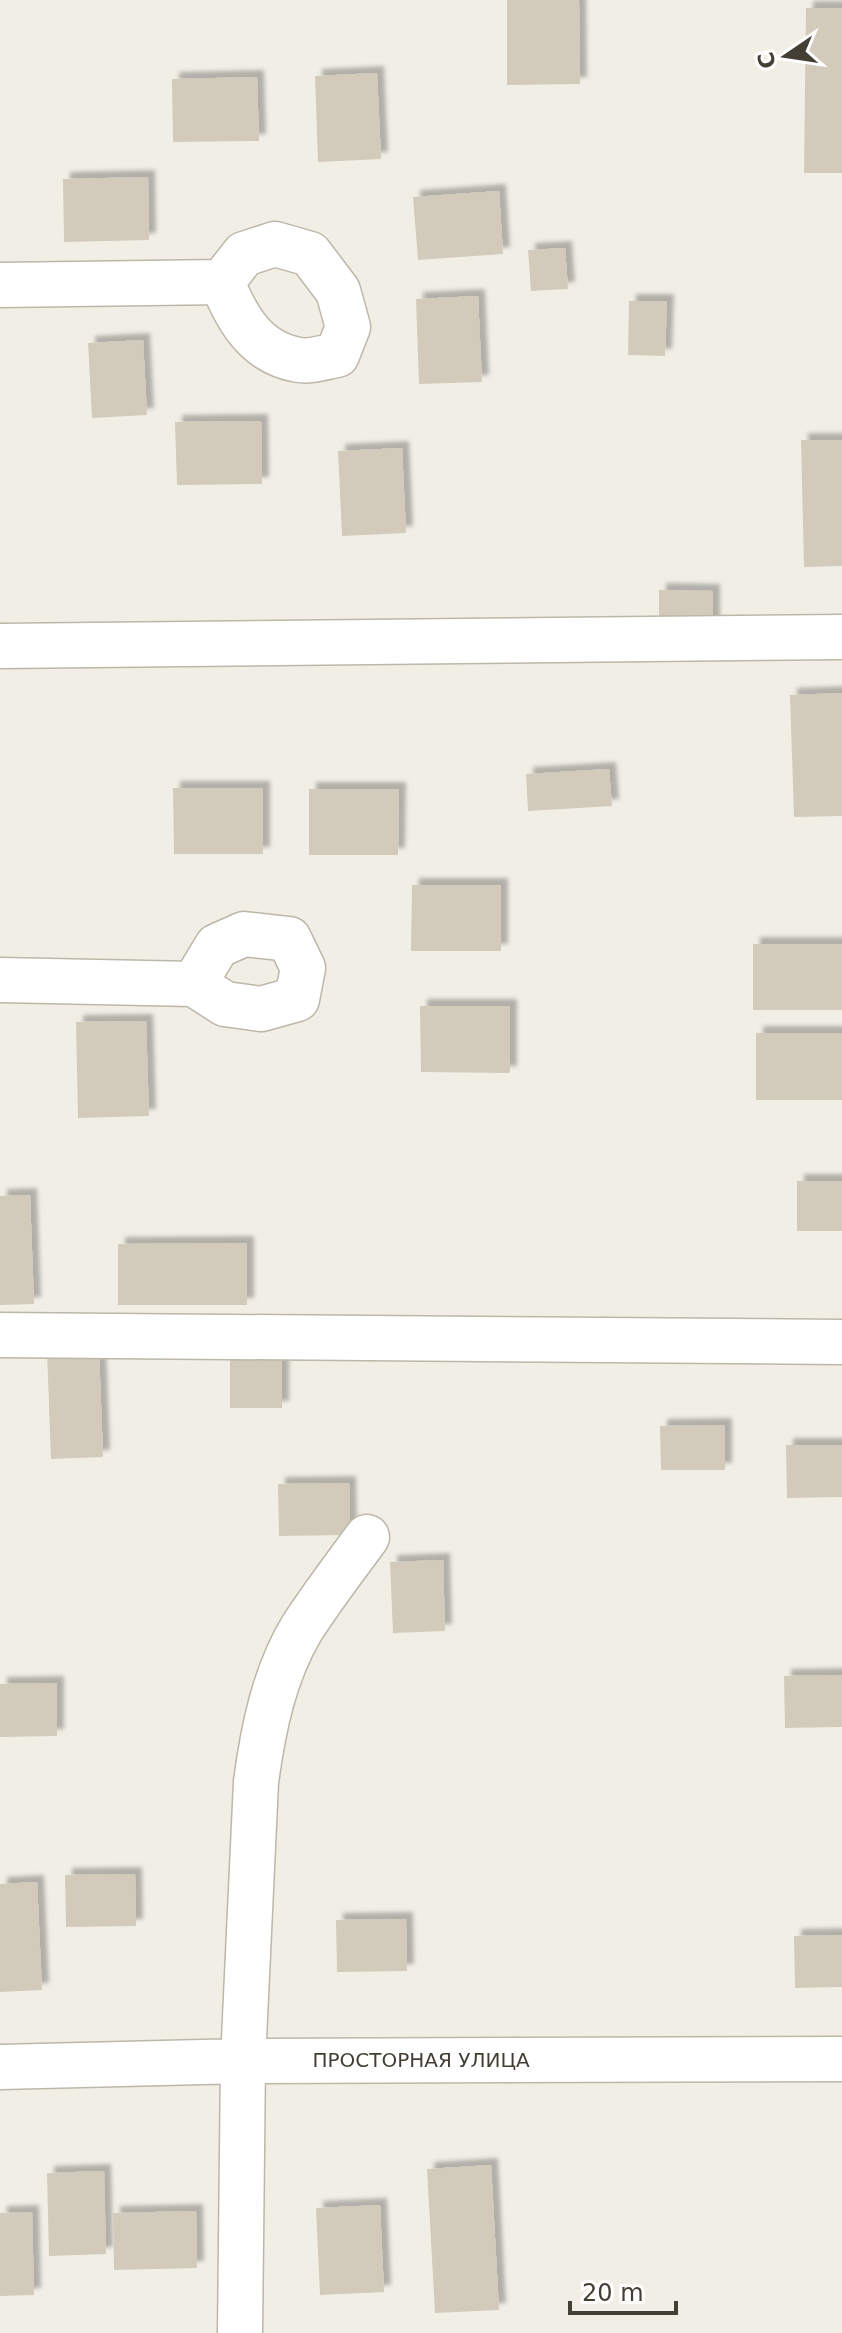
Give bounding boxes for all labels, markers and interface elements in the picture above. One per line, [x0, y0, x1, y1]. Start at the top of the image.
north arrow [746, 16, 826, 96]
text: С [753, 50, 781, 71]
street label: ПРОСТОРНАЯ УЛИЦА [312, 2048, 530, 2072]
scale bar [570, 2265, 676, 2315]
text: 20 m [582, 2279, 644, 2307]

